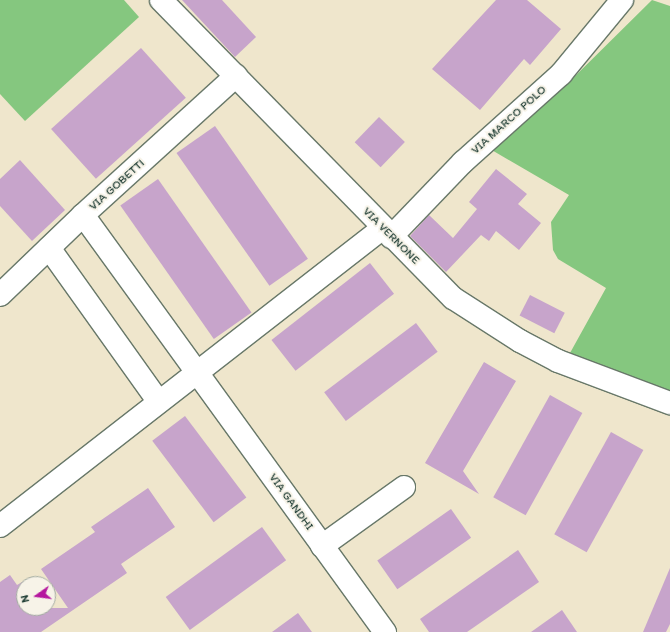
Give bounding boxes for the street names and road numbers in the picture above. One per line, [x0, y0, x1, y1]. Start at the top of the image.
street label: VIA MARCO POLO [469, 83, 549, 157]
street label: VIA GOBETTI [86, 156, 148, 214]
street label: VIA VERNONE [360, 205, 422, 267]
street label: VIA GANDHI [266, 471, 316, 533]

